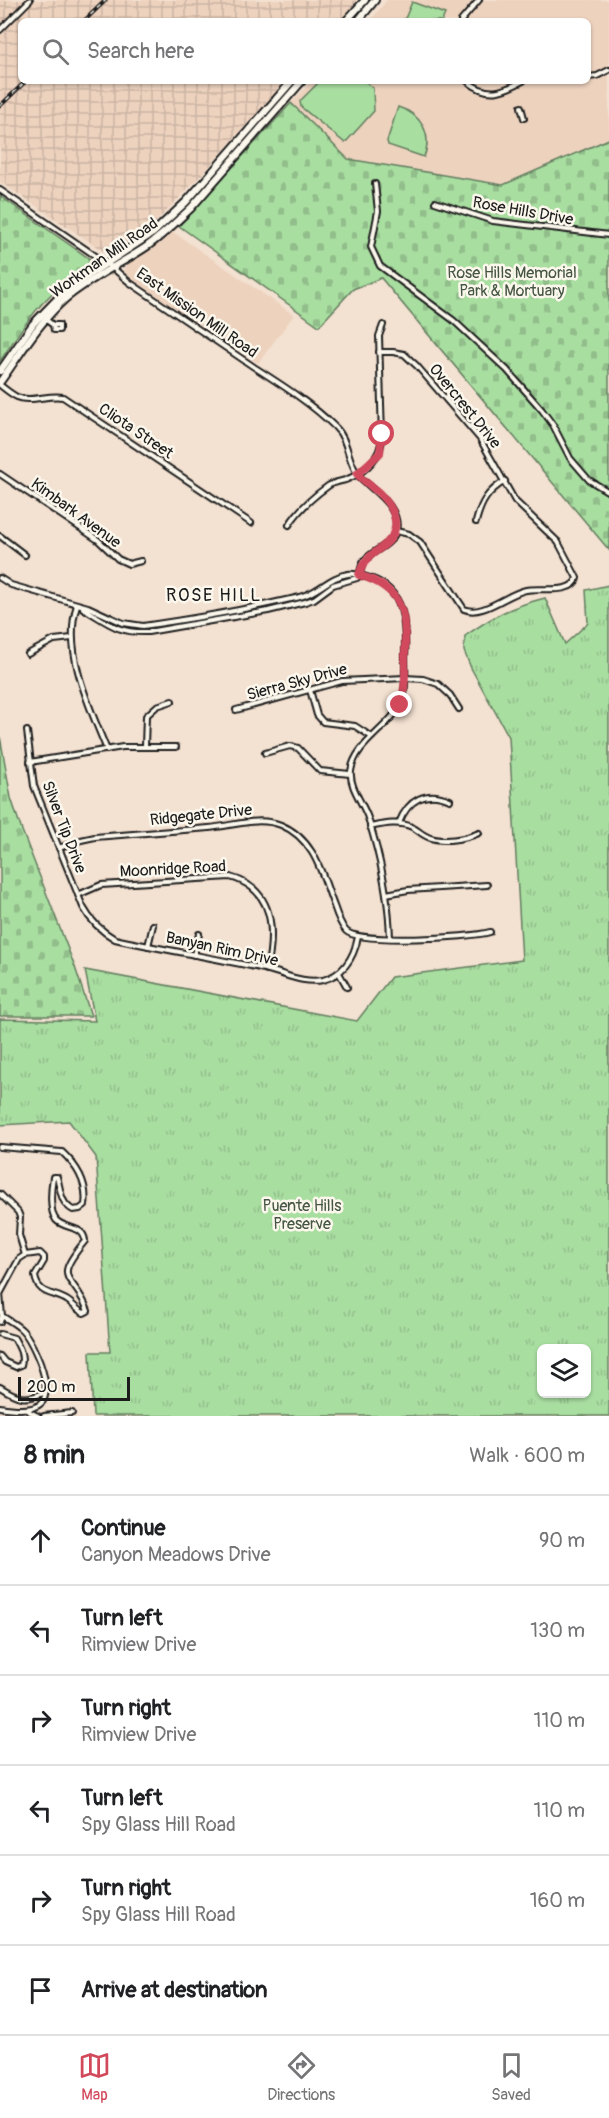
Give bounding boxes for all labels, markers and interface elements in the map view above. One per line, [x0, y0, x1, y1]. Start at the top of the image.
search box [18, 18, 591, 84]
icon: search [39, 35, 72, 68]
text: Search here [87, 37, 194, 65]
street label: Rose Hills Drive [471, 192, 575, 230]
street label: Workman Mill Road [46, 213, 162, 303]
park label: Rose Hills Memorial Park & Mortuary [447, 263, 577, 301]
street label: East Mission Mill Road [132, 264, 262, 362]
street label: Overcrest Drive [425, 359, 505, 453]
street label: Cliota Street [95, 399, 178, 464]
route start [368, 420, 394, 446]
street label: Kimbark Avenue [27, 474, 125, 553]
district label: ROSE HILL [166, 584, 262, 607]
street label: Sierra Sky Drive [245, 659, 349, 705]
route end [386, 691, 412, 717]
street label: Silver Tip Drive [37, 778, 91, 876]
street label: Ridgegate Drive [149, 800, 253, 830]
street label: Moonridge Road [119, 856, 227, 882]
street label: Banyan Rim Drive [164, 927, 280, 971]
park label: Puente Hills Preserve [263, 1196, 341, 1234]
map controls [537, 1344, 591, 1398]
button: layers [537, 1344, 591, 1398]
scale bar [18, 1374, 130, 1402]
text: 200 m [27, 1377, 75, 1397]
text: 8 min [24, 1439, 85, 1471]
text: Walk · 600 m [469, 1443, 585, 1468]
text: Continue [81, 1514, 165, 1542]
icon: ahead [24, 1524, 57, 1557]
text: 90 m [539, 1528, 585, 1553]
text: Canyon Meadows Drive [81, 1542, 271, 1567]
text: Turn left [81, 1604, 163, 1632]
icon: left [24, 1614, 57, 1647]
text: 130 m [530, 1618, 585, 1643]
text: Rimview Drive [81, 1632, 196, 1657]
text: Turn right [81, 1694, 171, 1722]
icon: right [24, 1704, 57, 1737]
text: 110 m [534, 1708, 585, 1733]
text: Rimview Drive [81, 1722, 196, 1747]
text: Turn left [81, 1784, 163, 1812]
icon: left [24, 1794, 57, 1827]
text: 110 m [534, 1798, 585, 1823]
text: Spy Glass Hill Road [81, 1812, 236, 1837]
text: Turn right [81, 1874, 171, 1902]
icon: right [24, 1884, 57, 1917]
text: 160 m [530, 1888, 585, 1913]
text: Spy Glass Hill Road [81, 1902, 236, 1927]
icon: arrive [24, 1974, 57, 2007]
text: Arrive at destination [81, 1976, 267, 2004]
tab: Map [78, 2049, 111, 2105]
tab: Directions [267, 2049, 335, 2105]
tab: Saved [491, 2049, 531, 2105]

